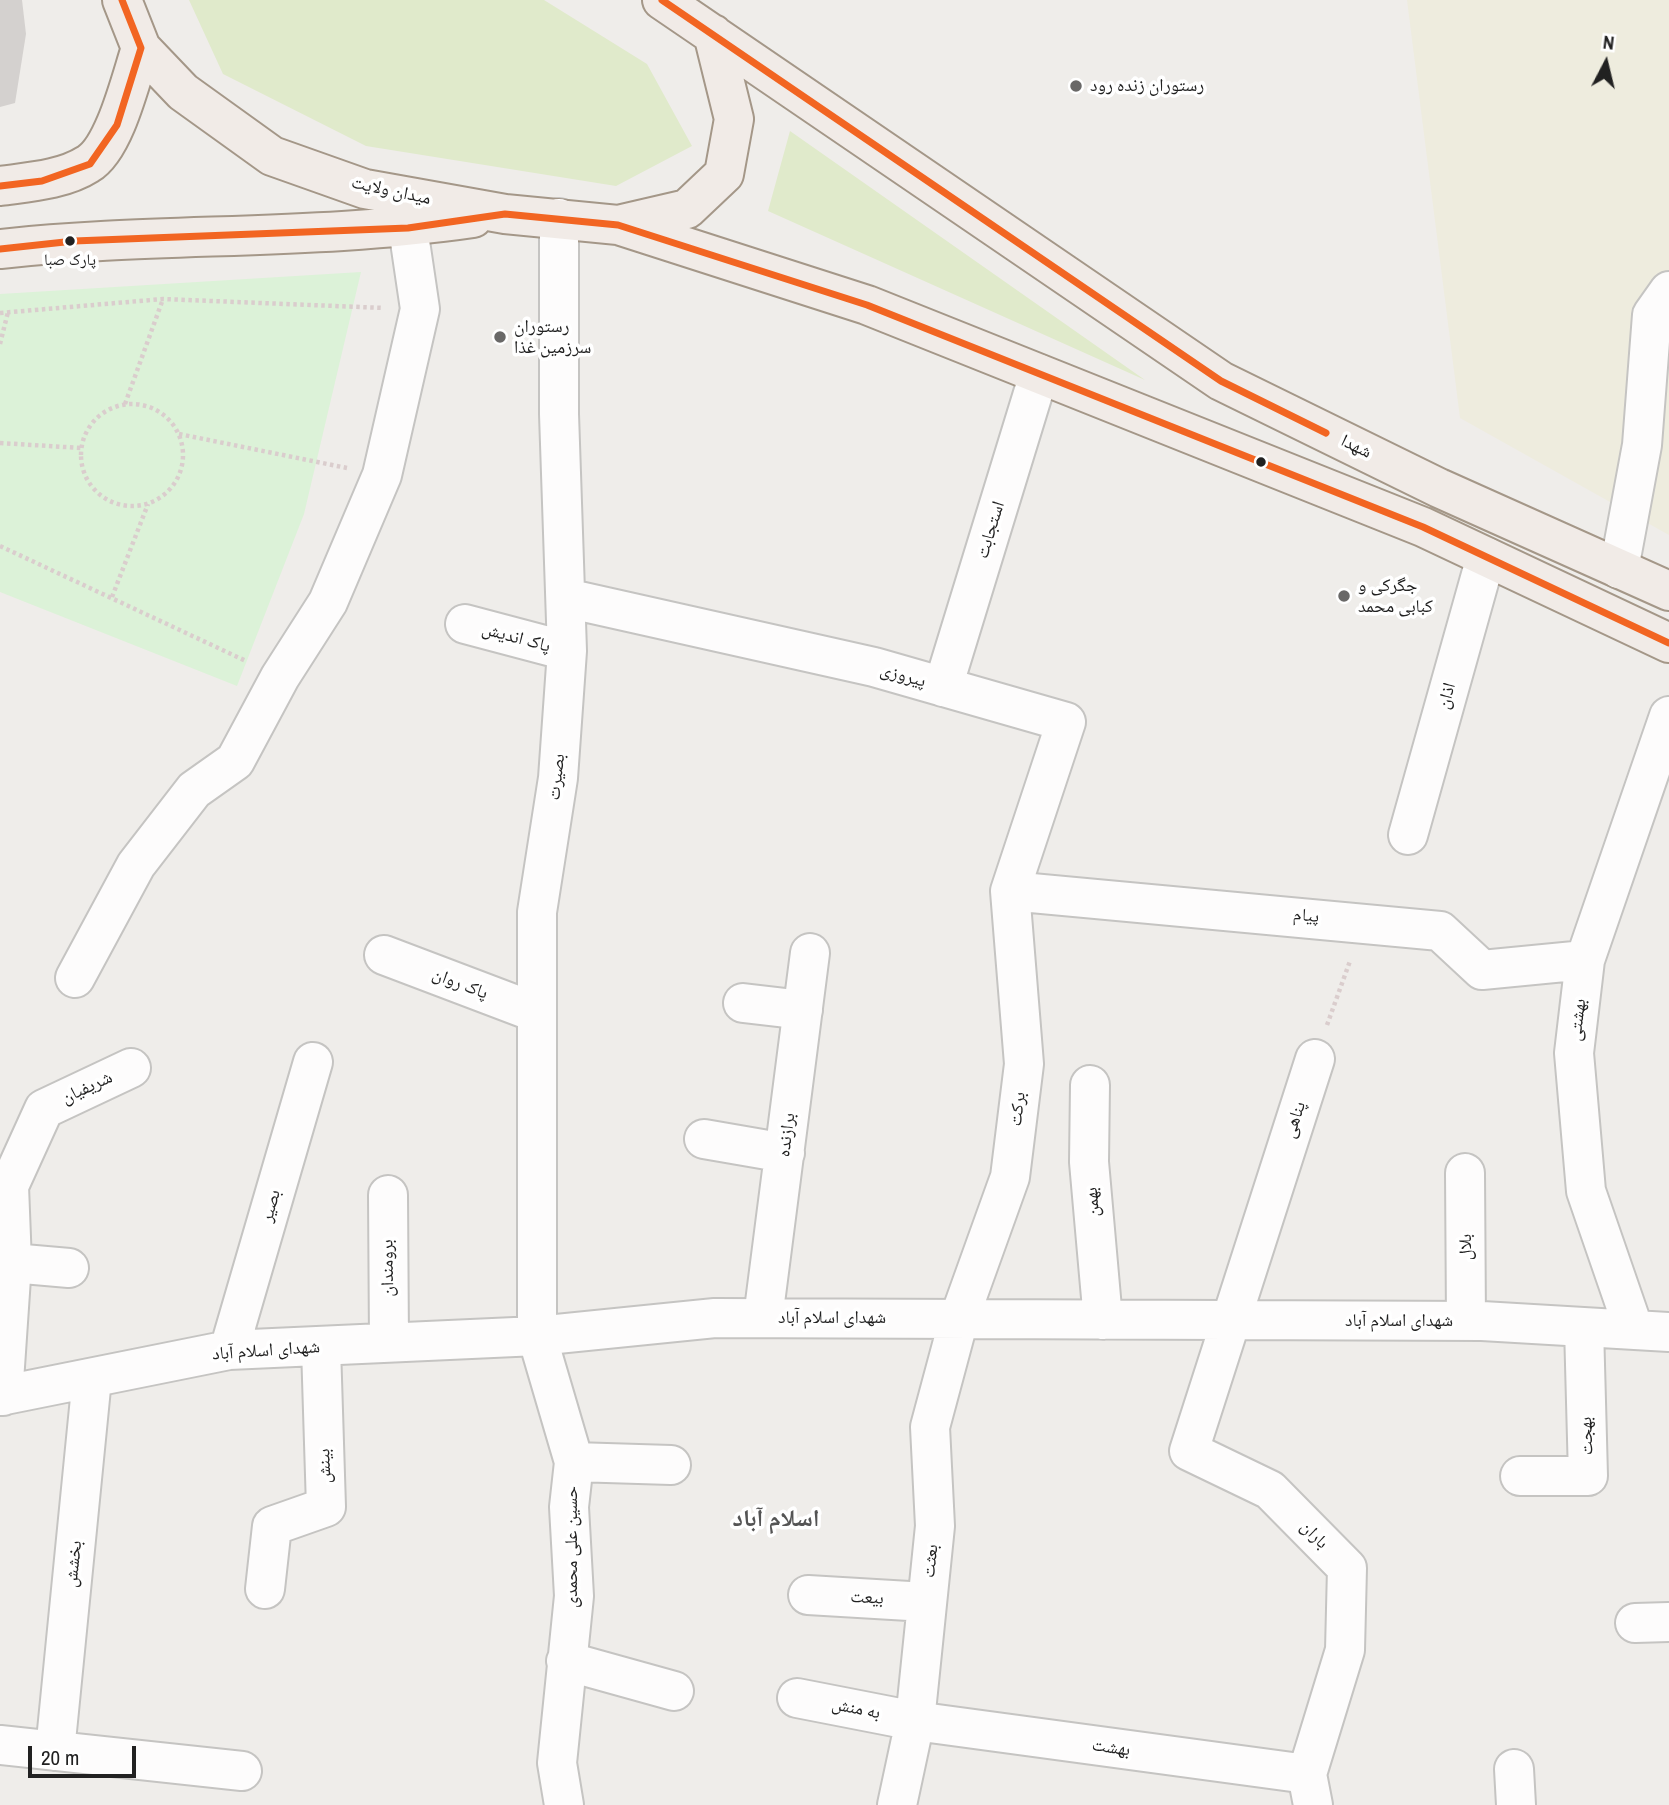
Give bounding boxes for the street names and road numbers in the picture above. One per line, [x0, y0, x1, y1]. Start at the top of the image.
street label: میدان ولایت [349, 172, 433, 210]
street label: شهدا [1337, 430, 1375, 464]
street label: استجابت [972, 499, 1010, 561]
street label: پاک اندیش [479, 618, 553, 658]
street label: پیروزی [878, 659, 928, 693]
street label: اذان [1433, 680, 1461, 712]
street label: بصیرت [544, 753, 570, 801]
street label: پیام [1292, 904, 1320, 928]
street label: پاک روان [429, 964, 491, 1004]
street label: بهشتی [1565, 998, 1591, 1042]
street label: شریفیان [58, 1067, 116, 1109]
street label: برکت [1005, 1091, 1031, 1127]
street label: پناهی [1279, 1099, 1311, 1141]
street label: برازنده [774, 1112, 800, 1158]
street label: بهمن [1081, 1186, 1105, 1218]
street label: بصیر [256, 1187, 286, 1225]
street label: بلال [1455, 1234, 1477, 1260]
street label: برومندان [377, 1239, 399, 1297]
street label: شهدای اسلام آباد [778, 1307, 886, 1329]
street label: شهدای اسلام آباد [1345, 1310, 1453, 1332]
street label: شهدای اسلام آباد [211, 1336, 321, 1366]
street label: بهجت [1576, 1416, 1598, 1456]
street label: بینش [314, 1448, 336, 1484]
street label: حسین علی محمدی [561, 1486, 583, 1608]
street label: باران [1295, 1516, 1333, 1554]
street label: بخشش [61, 1539, 87, 1589]
street label: بعثت [919, 1543, 943, 1579]
street label: بیعت [850, 1586, 884, 1610]
street label: به منش [830, 1694, 882, 1724]
street label: بهشت [1090, 1735, 1132, 1761]

